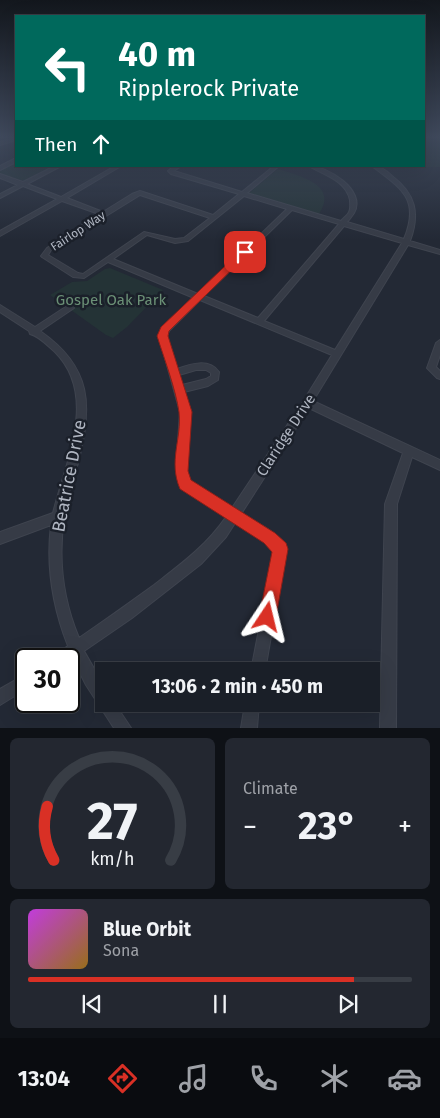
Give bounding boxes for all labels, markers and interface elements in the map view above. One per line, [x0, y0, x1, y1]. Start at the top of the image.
text: 40 m [118, 33, 196, 75]
icon: left [35, 35, 100, 100]
text: Ripplerock Private [118, 75, 299, 102]
icon: ahead [87, 130, 115, 158]
text: Then [35, 133, 77, 156]
street label: Fairlop Way [48, 208, 108, 254]
pin [224, 231, 266, 273]
icon: arrive [231, 238, 259, 266]
park label: Gospel Oak Park [56, 291, 166, 309]
street label: Claridge Drive [253, 390, 319, 480]
street label: Beatrice Drive [47, 418, 91, 534]
position arrow [240, 590, 292, 642]
speed limit sign: 30 [15, 648, 80, 713]
text: 13:06 · 2 min · 450 m [152, 675, 323, 698]
text: Climate [243, 779, 298, 798]
text: 27 [87, 790, 138, 853]
text: 23° [298, 803, 357, 849]
text: − [243, 810, 257, 843]
text: + [398, 810, 412, 843]
text: km/h [90, 848, 135, 870]
text: Blue Orbit [103, 918, 191, 941]
text: Sona [103, 941, 139, 960]
icon: previous [78, 990, 106, 1018]
icon: pause [206, 990, 234, 1018]
icon: next [334, 990, 362, 1018]
icon: directions [105, 1061, 140, 1096]
icon: music [176, 1061, 211, 1096]
icon: phone [246, 1061, 281, 1096]
icon: climate [317, 1061, 352, 1096]
icon: car [387, 1061, 422, 1096]
text: 13:04 [18, 1065, 70, 1092]

